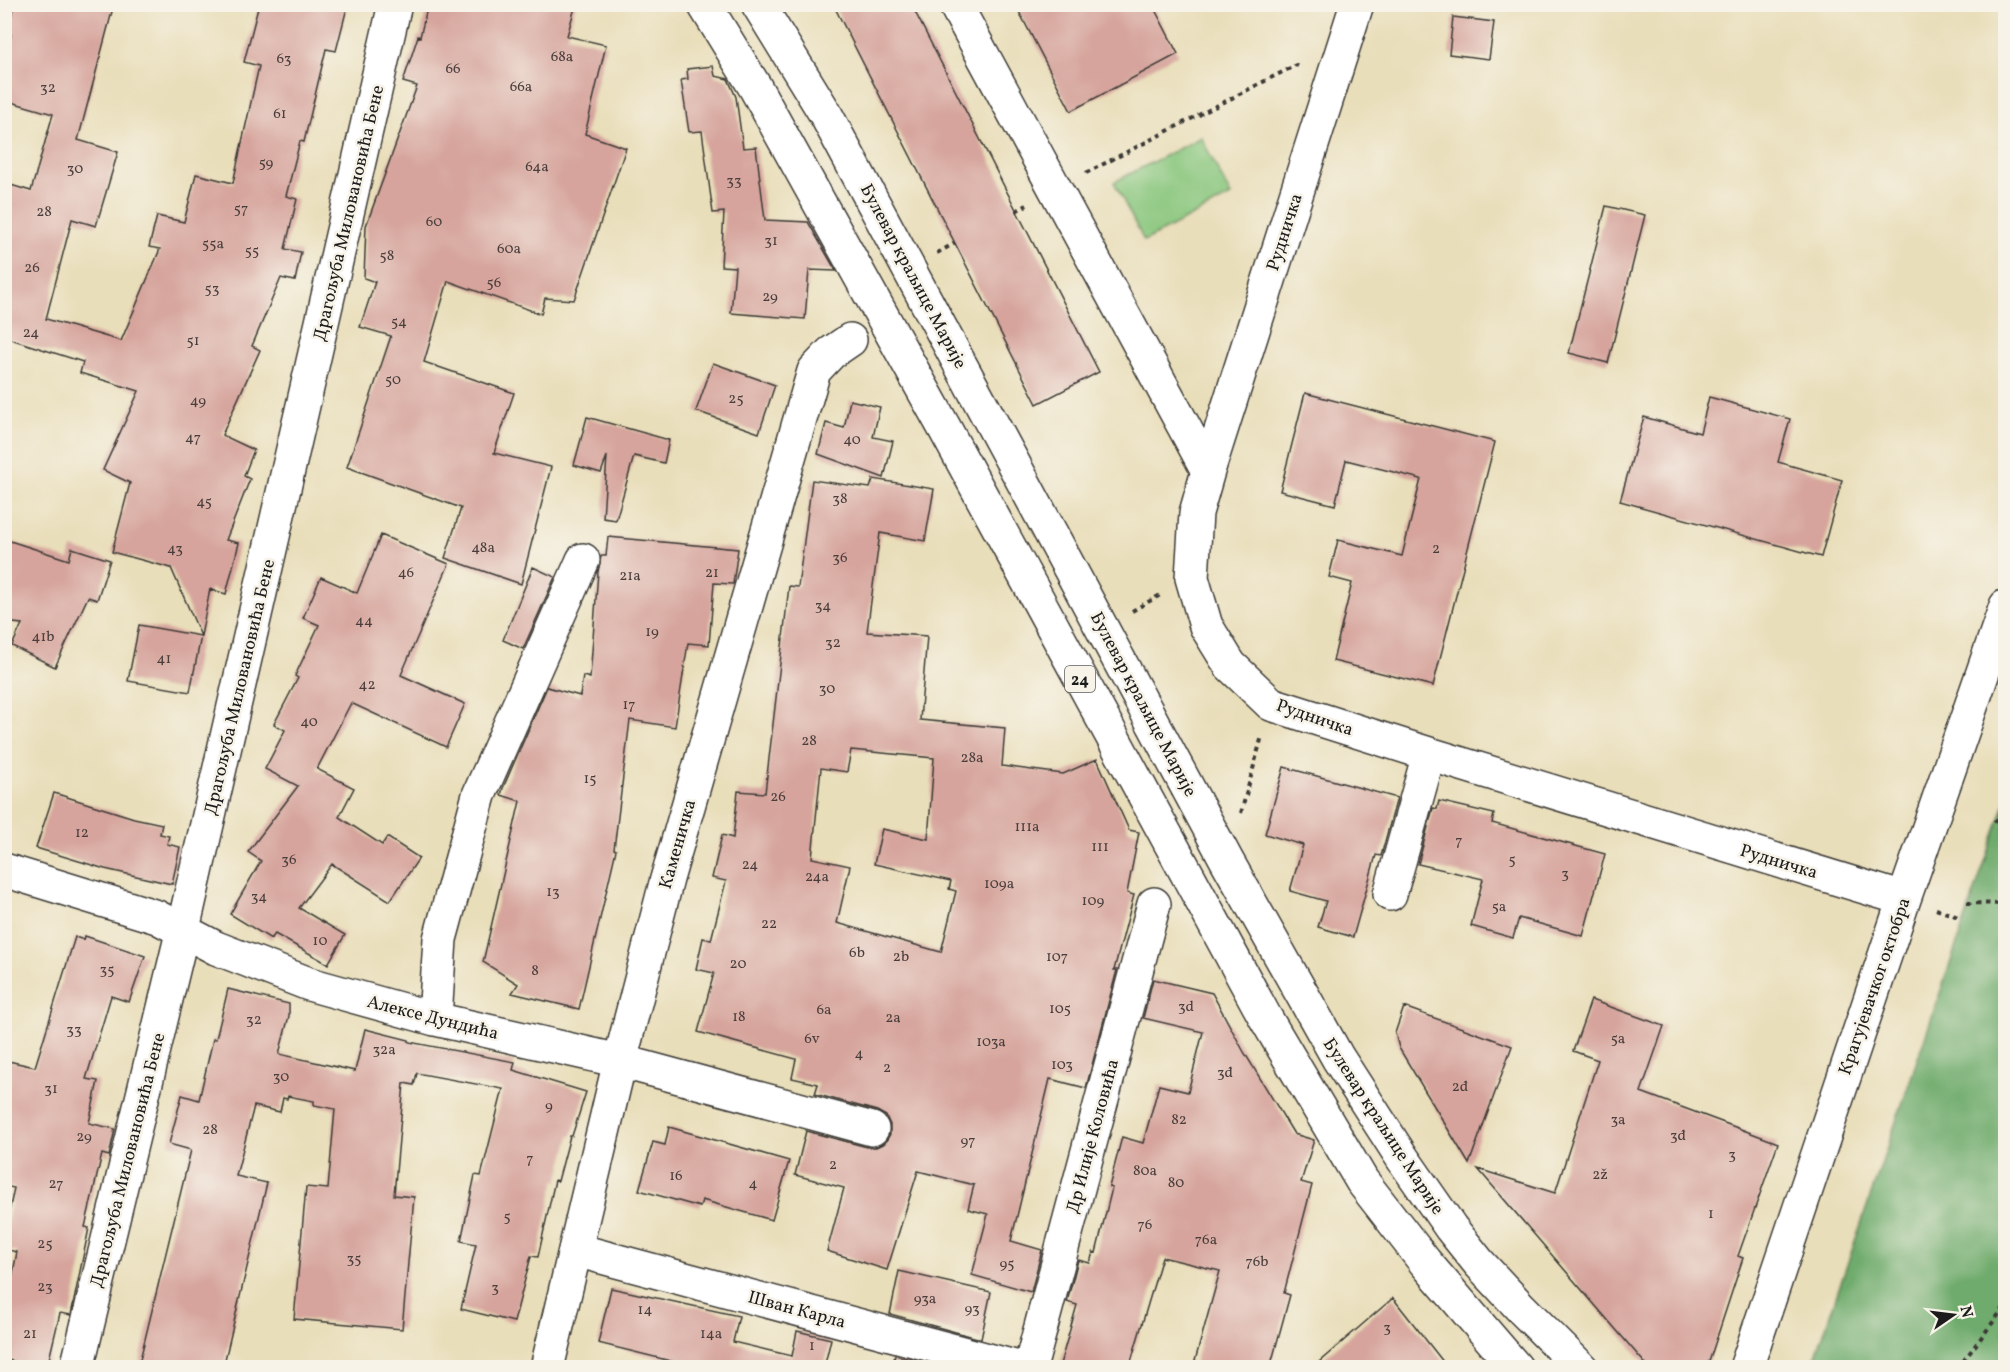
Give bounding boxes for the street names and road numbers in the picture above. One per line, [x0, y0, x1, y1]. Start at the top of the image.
street label: Драгољуба Миловановића Бене [308, 83, 391, 344]
street label: Булевар краљице Марије [853, 180, 972, 374]
street label: Рудничка [1261, 191, 1310, 274]
street label: Драгољуба Миловановића Бене [199, 557, 282, 818]
street label: Булевар краљице Марије [1083, 608, 1202, 802]
road number: 24 [1065, 666, 1095, 692]
street label: Рудничка [1273, 694, 1356, 743]
street label: Каменичка [654, 797, 703, 892]
street label: Рудничка [1737, 839, 1820, 886]
street label: Крагујевачког октобра [1833, 894, 1918, 1079]
street label: Алексе Дундића [364, 990, 501, 1047]
street label: Драгољуба Миловановића Бене [85, 1030, 172, 1290]
street label: Булевар краљице Марије [1316, 1034, 1449, 1220]
street label: Др Илије Коловића [1061, 1056, 1126, 1216]
street label: Шван Карла [745, 1285, 848, 1336]

